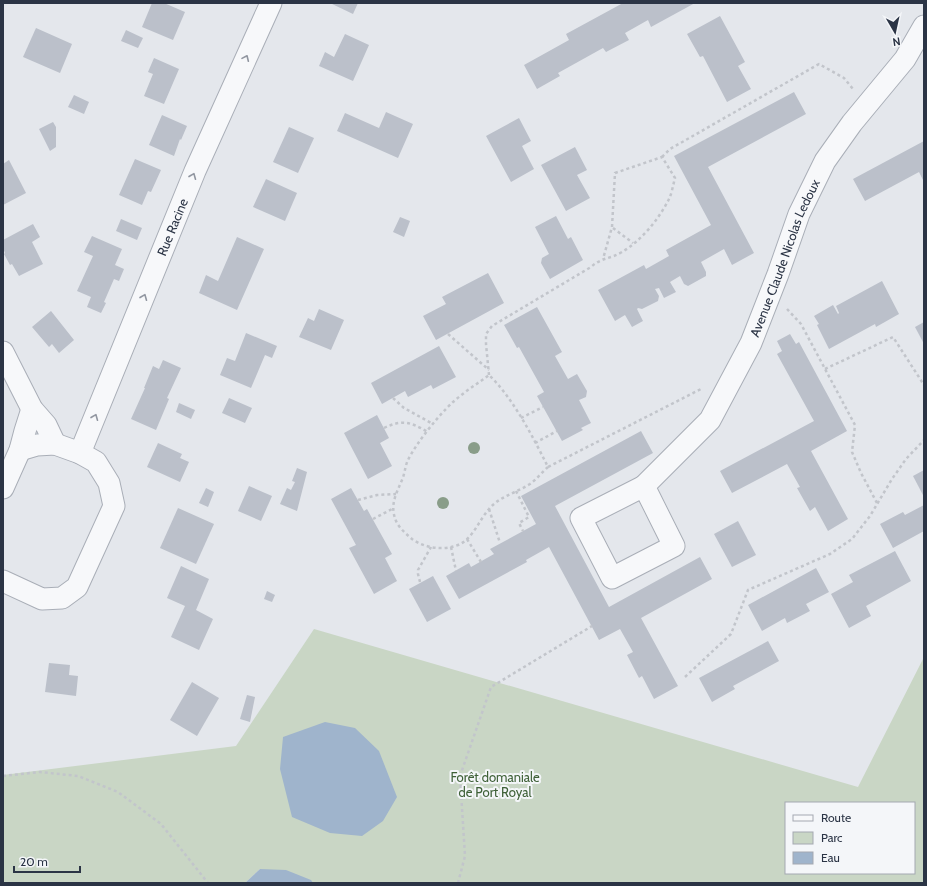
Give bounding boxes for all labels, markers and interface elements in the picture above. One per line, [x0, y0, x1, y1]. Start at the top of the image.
north arrow [875, 12, 915, 52]
text: N [892, 34, 902, 49]
one-way arrow [241, 54, 249, 62]
one-way arrow [188, 173, 196, 181]
street label: Avenue Claude Nicolas Ledoux [746, 176, 823, 339]
street label: Rue Racine [153, 196, 191, 258]
one-way arrow [139, 293, 147, 301]
one-way arrow [90, 414, 98, 421]
park label: Forêt domaniale de Port Royal [450, 769, 540, 800]
legend [785, 802, 915, 874]
text: Route [821, 810, 851, 825]
text: Parc [821, 830, 843, 845]
scale bar [14, 848, 80, 874]
text: Eau [821, 850, 840, 865]
text: 20 m [20, 854, 48, 869]

